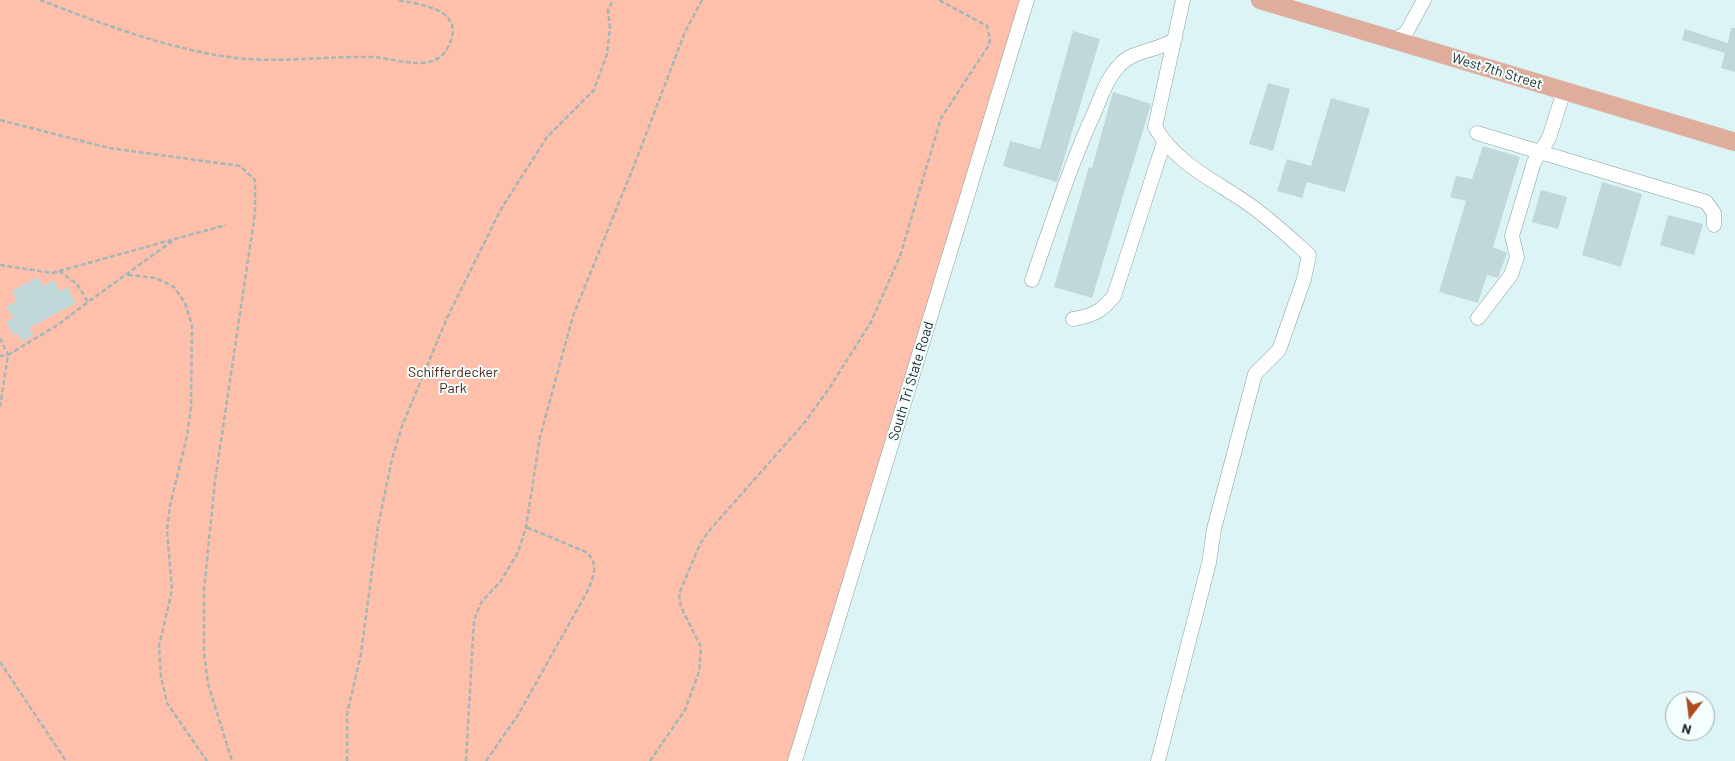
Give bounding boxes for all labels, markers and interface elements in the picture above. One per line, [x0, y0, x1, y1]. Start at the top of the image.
street label: West 7th Street [1450, 49, 1544, 93]
street label: South Tri State Road [885, 319, 937, 443]
park label: Schifferdecker Park [408, 364, 498, 397]
north arrow [1665, 691, 1715, 741]
text: N [1680, 721, 1693, 739]

